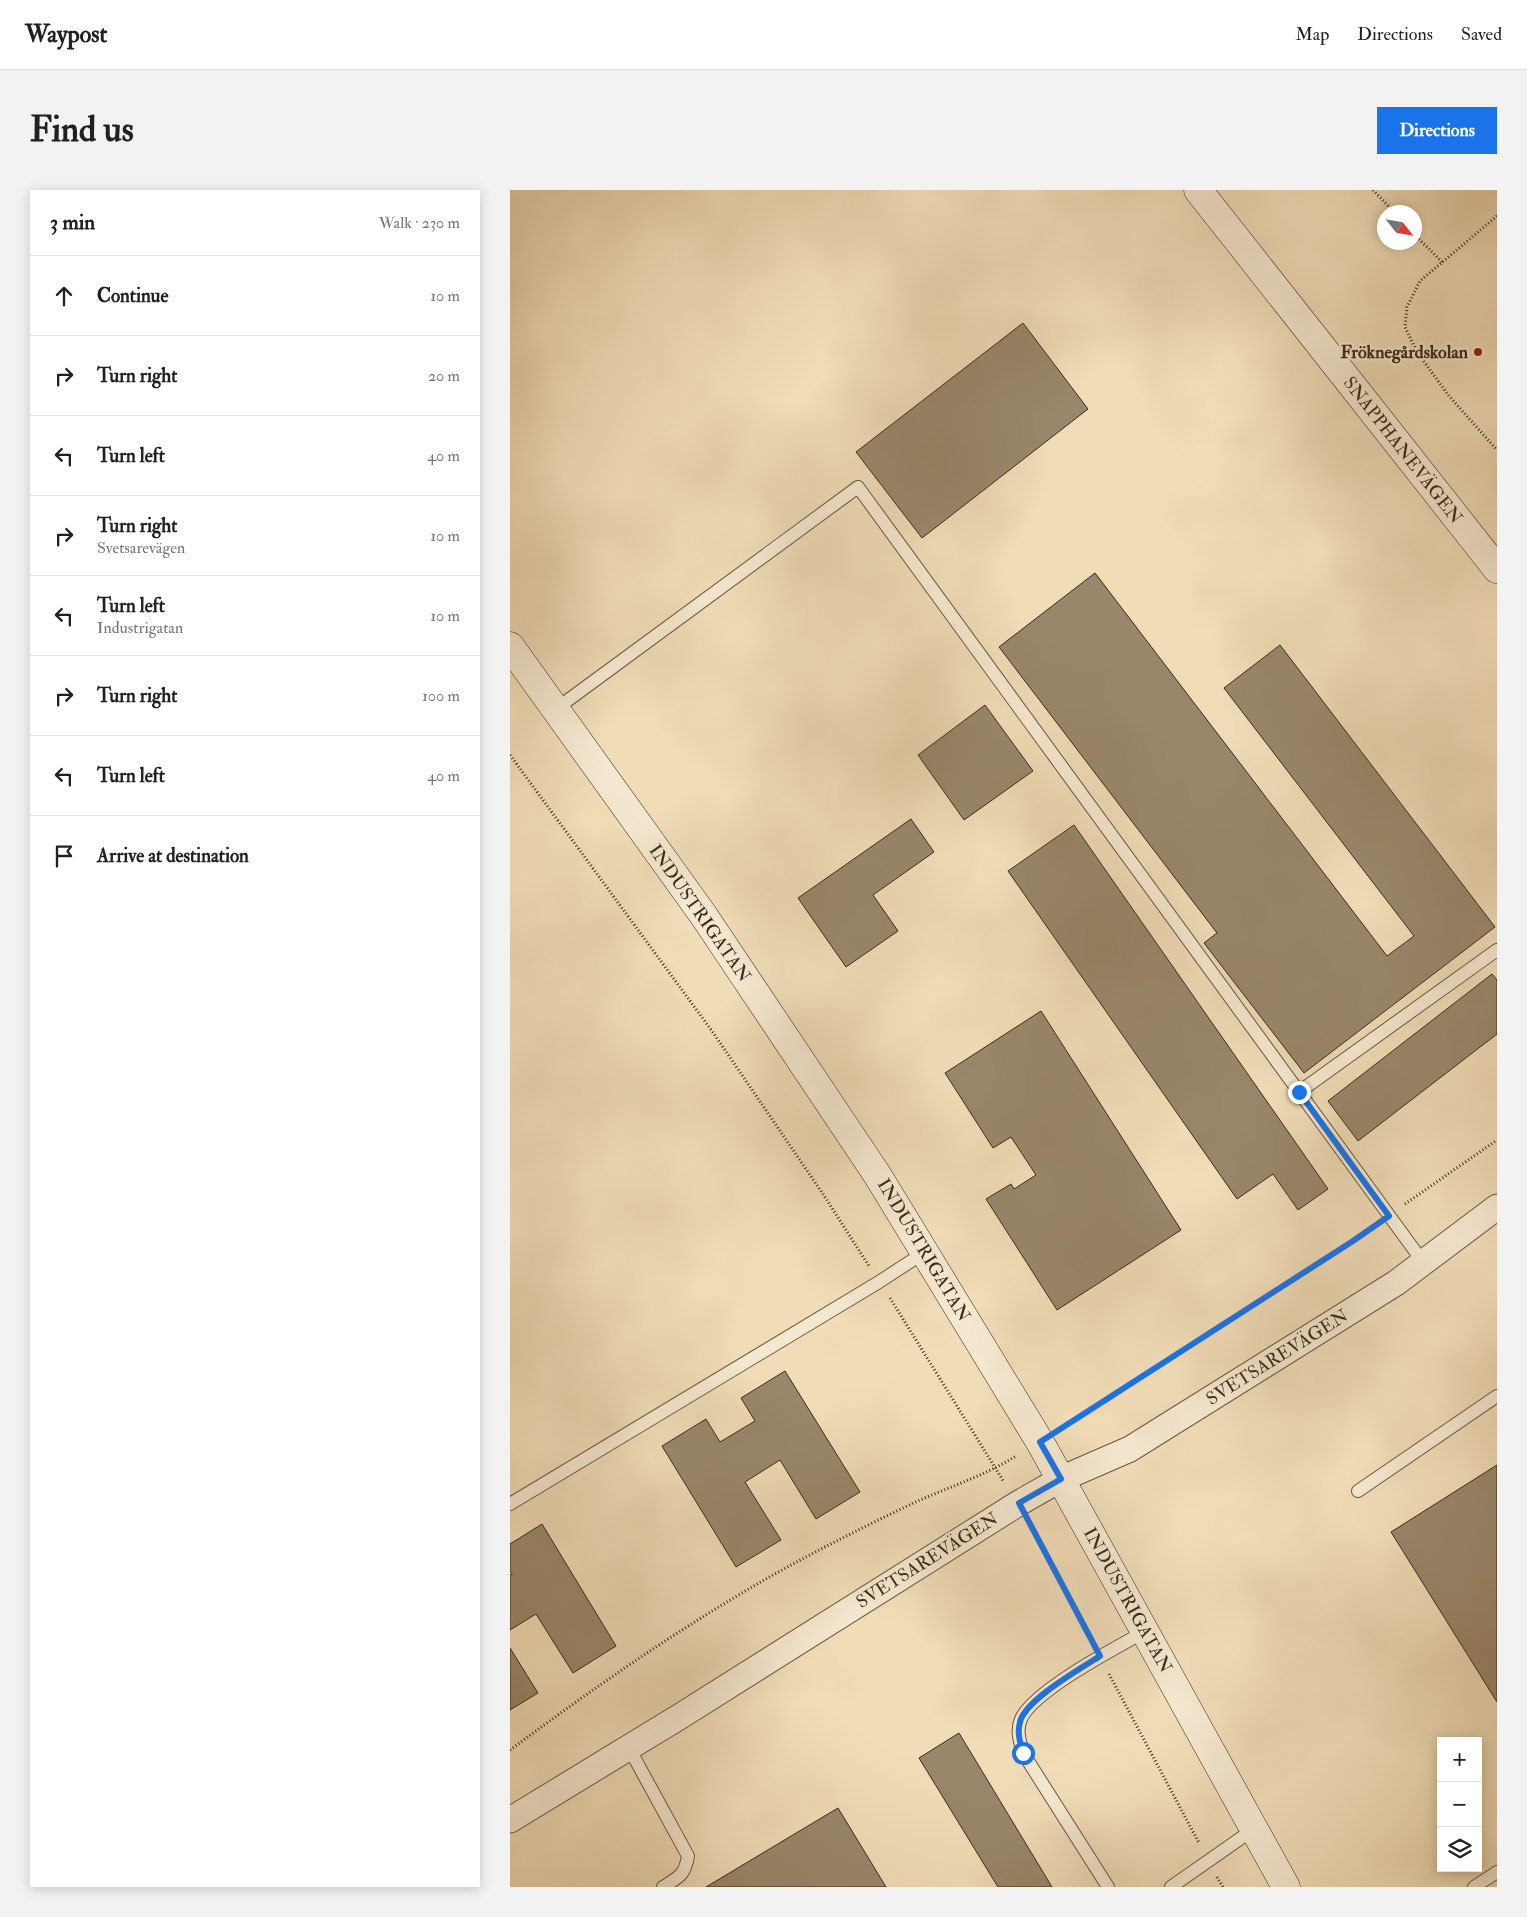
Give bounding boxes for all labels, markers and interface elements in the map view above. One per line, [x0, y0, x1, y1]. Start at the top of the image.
text: Waypost [25, 19, 107, 50]
text: Map [1296, 23, 1329, 46]
text: Directions [1357, 23, 1433, 46]
text: Saved [1461, 23, 1502, 46]
button: Directions [1377, 107, 1497, 154]
text: Find us [30, 108, 134, 152]
north arrow [1377, 205, 1422, 250]
text: 3 min [50, 209, 95, 236]
text: Walk · 230 m [379, 213, 460, 233]
icon: ahead [50, 282, 78, 310]
text: Continue [97, 284, 168, 308]
text: 10 m [430, 286, 460, 306]
place label: Fröknegårdskolan [1340, 341, 1469, 364]
marker: Fröknegårdskolan [1472, 346, 1484, 358]
icon: right [50, 362, 78, 390]
text: Turn right [97, 364, 177, 388]
text: 20 m [428, 366, 460, 386]
street label: SNAPPHANEVÄGEN [1338, 372, 1467, 529]
icon: left [50, 442, 78, 470]
text: Turn left [97, 444, 165, 468]
text: 40 m [427, 446, 460, 466]
text: Turn right [97, 514, 177, 538]
icon: right [50, 522, 78, 550]
text: 10 m [430, 526, 460, 546]
text: Svetsarevägen [97, 538, 185, 558]
text: Turn left [97, 594, 165, 618]
icon: left [50, 602, 78, 630]
text: 10 m [430, 606, 460, 626]
text: Industrigatan [97, 618, 183, 638]
icon: right [50, 682, 78, 710]
text: Turn right [97, 684, 177, 708]
text: 100 m [422, 686, 460, 706]
icon: left [50, 762, 78, 790]
text: Turn left [97, 764, 165, 788]
text: 40 m [427, 766, 460, 786]
street label: INDUSTRIGATAN [643, 840, 756, 987]
icon: arrive [50, 842, 78, 870]
text: Arrive at destination [97, 844, 249, 868]
route end [1288, 1081, 1311, 1104]
street label: INDUSTRIGATAN [872, 1175, 975, 1326]
street label: SVETSAREVÄGEN [1202, 1304, 1353, 1410]
street label: SVETSAREVÄGEN [852, 1507, 1003, 1613]
street label: INDUSTRIGATAN [1078, 1523, 1177, 1677]
map controls [1437, 1737, 1482, 1872]
button: + [1437, 1737, 1482, 1782]
route start [1012, 1742, 1035, 1765]
button: − [1437, 1782, 1482, 1827]
button: layers [1437, 1827, 1482, 1872]

